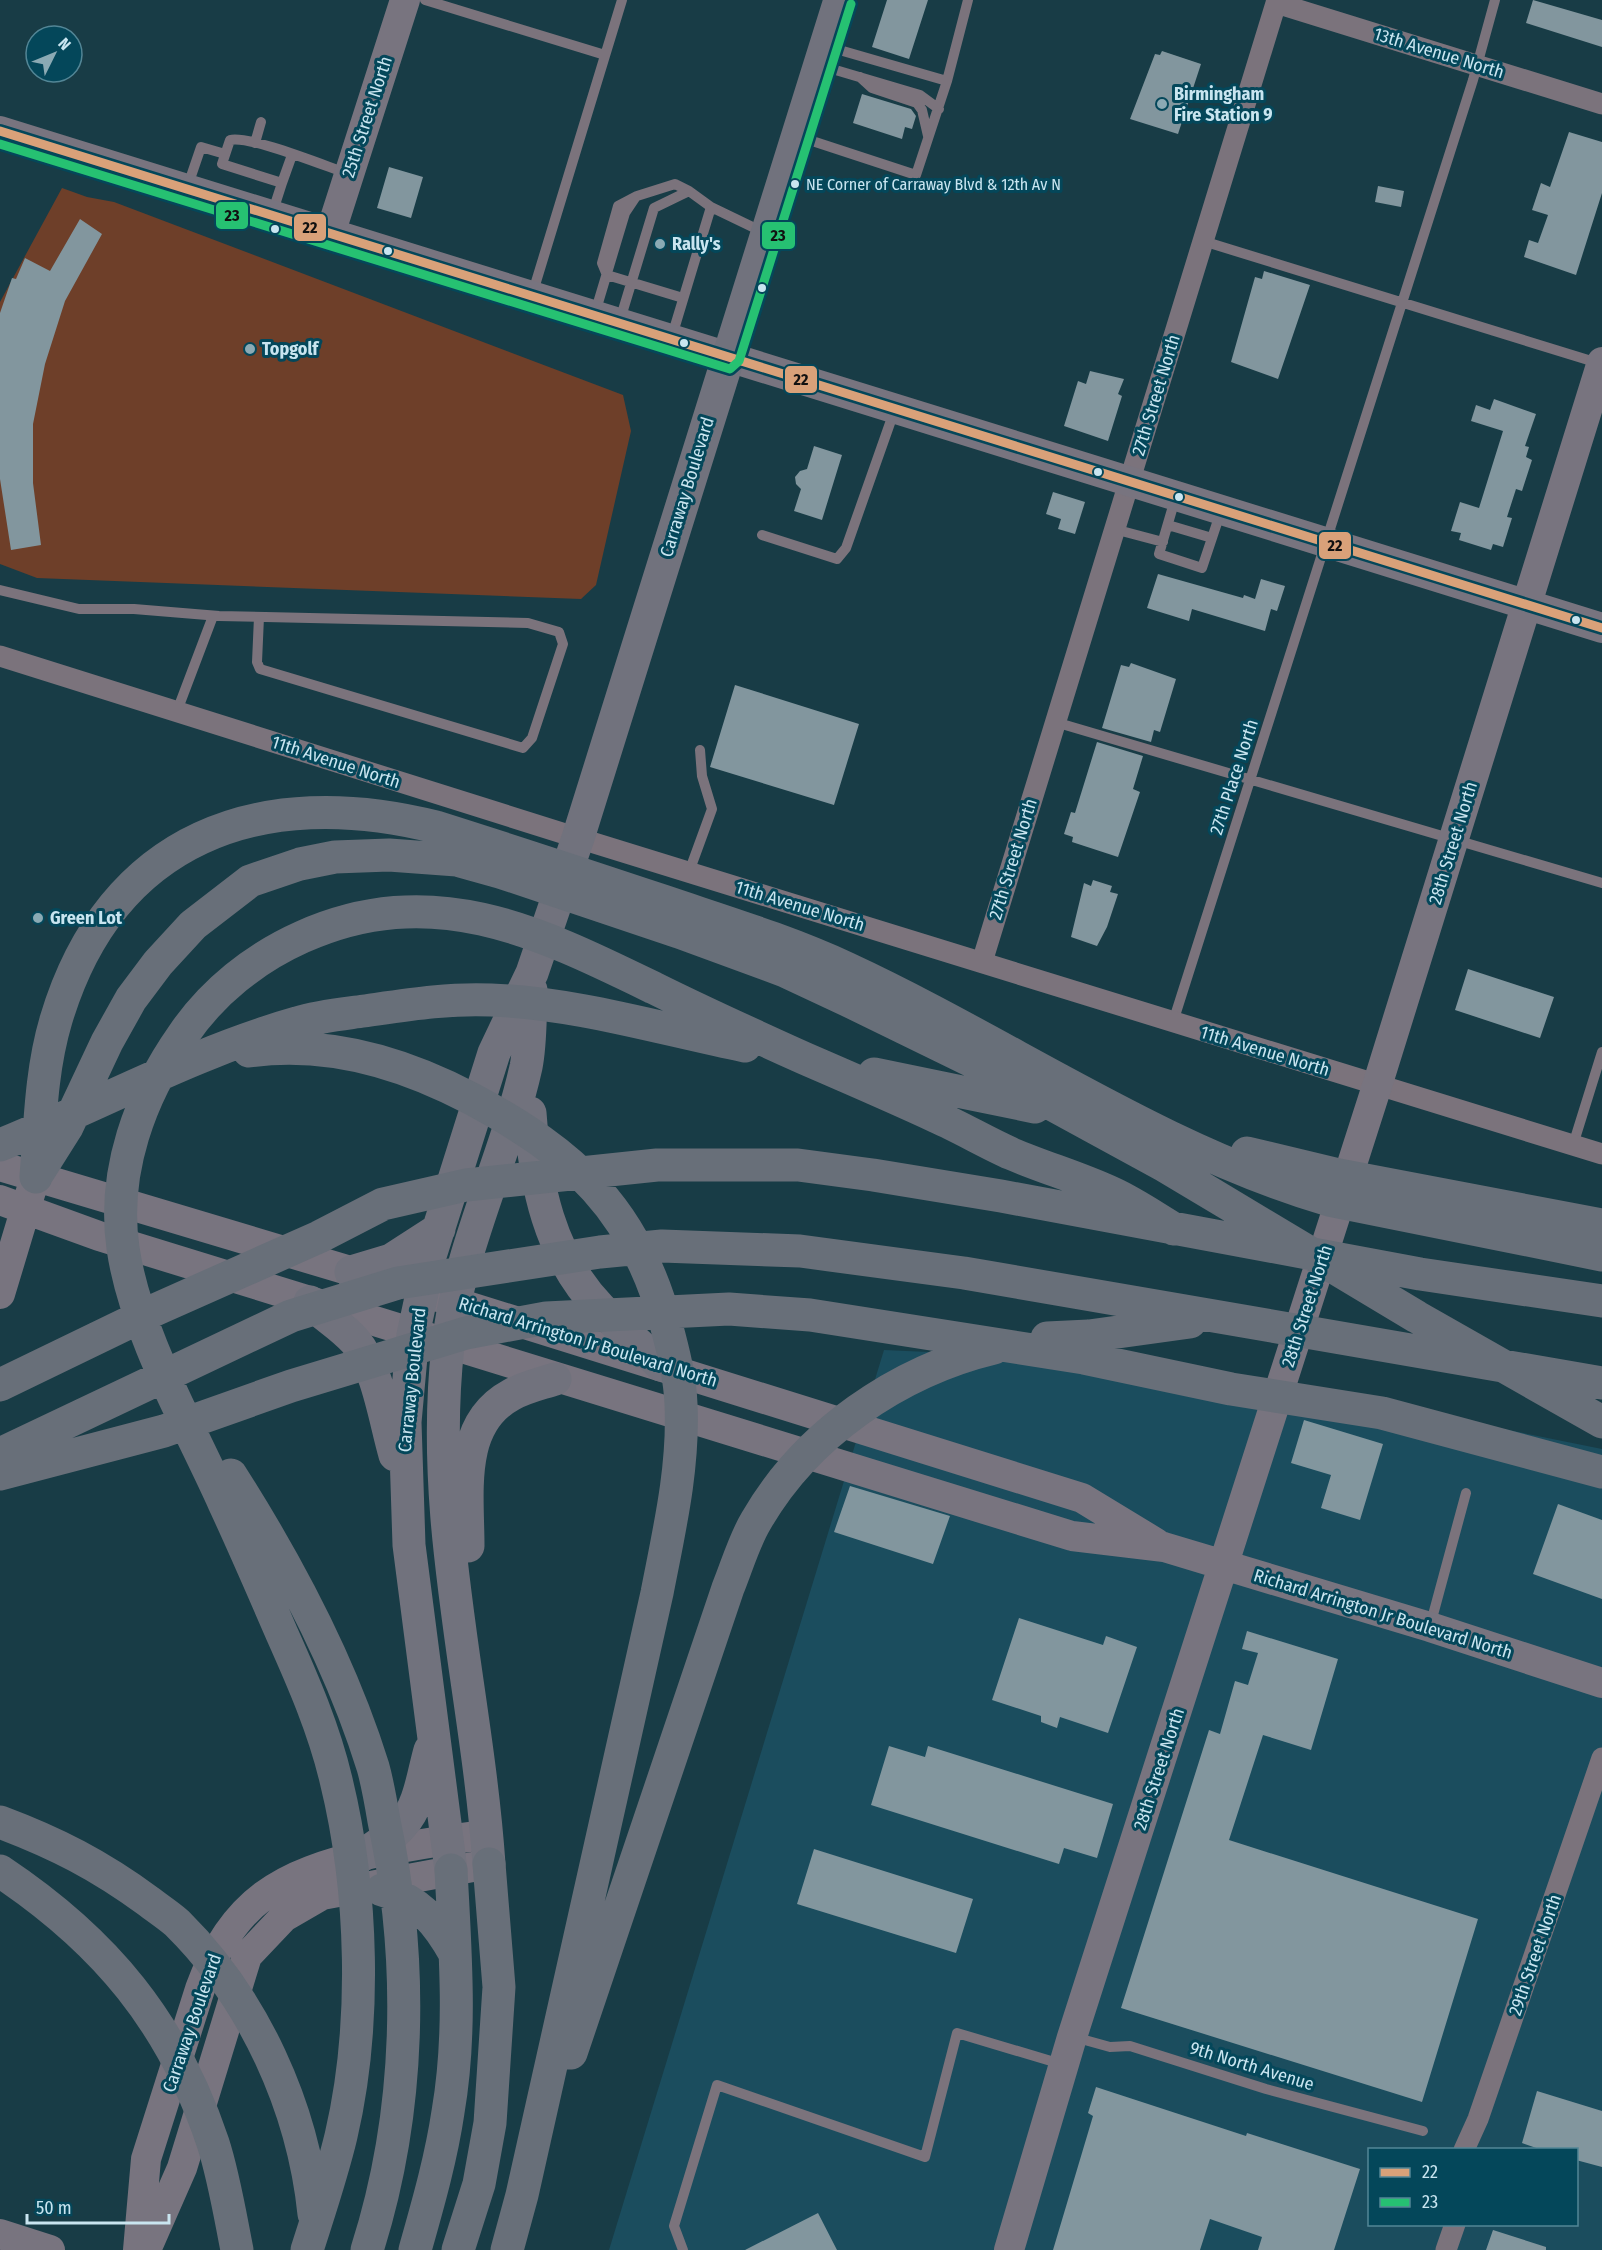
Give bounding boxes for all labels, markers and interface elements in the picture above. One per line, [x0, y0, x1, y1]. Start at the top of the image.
street label: 13th Avenue North [1371, 23, 1507, 83]
north arrow [24, 24, 84, 84]
text: N [54, 34, 75, 54]
street label: 25th Street North [337, 54, 397, 180]
place label: Birmingham Fire Station 9 [1174, 83, 1273, 126]
marker: Birmingham Fire Station 9 [1155, 97, 1169, 111]
place label: NE Corner of Carraway Blvd & 12th Av N [806, 175, 1061, 194]
marker: NE Corner of Carraway Blvd & 12th Av N [789, 178, 801, 190]
line badge: 23 [215, 201, 249, 230]
text: 23 [224, 206, 240, 225]
line badge: 22 [293, 213, 327, 242]
text: 22 [302, 218, 318, 237]
line badge: 23 [761, 221, 796, 250]
unlabelled marker [269, 223, 281, 235]
text: 23 [770, 226, 786, 245]
place label: Rally's [672, 233, 721, 255]
marker: Rally's [653, 237, 667, 251]
unlabelled marker [382, 245, 394, 257]
unlabelled marker [756, 282, 768, 294]
street label: 27th Street North [1127, 332, 1185, 458]
unlabelled marker [678, 337, 690, 349]
place label: Topgolf [262, 338, 320, 360]
marker: Topgolf [243, 342, 257, 356]
line badge: 22 [784, 365, 818, 394]
text: 22 [793, 370, 809, 389]
street label: Carraway Boulevard [655, 414, 719, 560]
unlabelled marker [1092, 466, 1104, 478]
unlabelled marker [1173, 491, 1185, 503]
line badge: 22 [1318, 531, 1352, 560]
text: 22 [1327, 536, 1343, 555]
unlabelled marker [1570, 614, 1582, 626]
street label: 27th Place North [1205, 717, 1263, 837]
street label: 11th Avenue North [269, 731, 403, 793]
street label: 28th Street North [1424, 779, 1482, 907]
street label: 27th Street North [984, 796, 1042, 922]
street label: 11th Avenue North [733, 876, 867, 936]
place label: Green Lot [50, 907, 123, 929]
marker: Green Lot [31, 911, 45, 925]
street label: 11th Avenue North [1198, 1021, 1332, 1081]
street label: 28th Street North [1277, 1242, 1337, 1370]
street label: Richard Arrington Jr Boulevard North [456, 1292, 720, 1392]
street label: Carraway Boulevard [393, 1307, 431, 1453]
street label: Richard Arrington Jr Boulevard North [1251, 1564, 1515, 1664]
street label: 28th Street North [1129, 1705, 1189, 1833]
street label: 29th Street North [1504, 1892, 1566, 2018]
street label: Carraway Boulevard [158, 1951, 226, 2095]
street label: 9th North Avenue [1187, 2037, 1317, 2095]
legend [1368, 2148, 1578, 2226]
text: 22 [1422, 2161, 1438, 2183]
scale bar [27, 2187, 170, 2225]
text: 23 [1422, 2191, 1438, 2213]
text: 50 m [36, 2197, 72, 2219]

